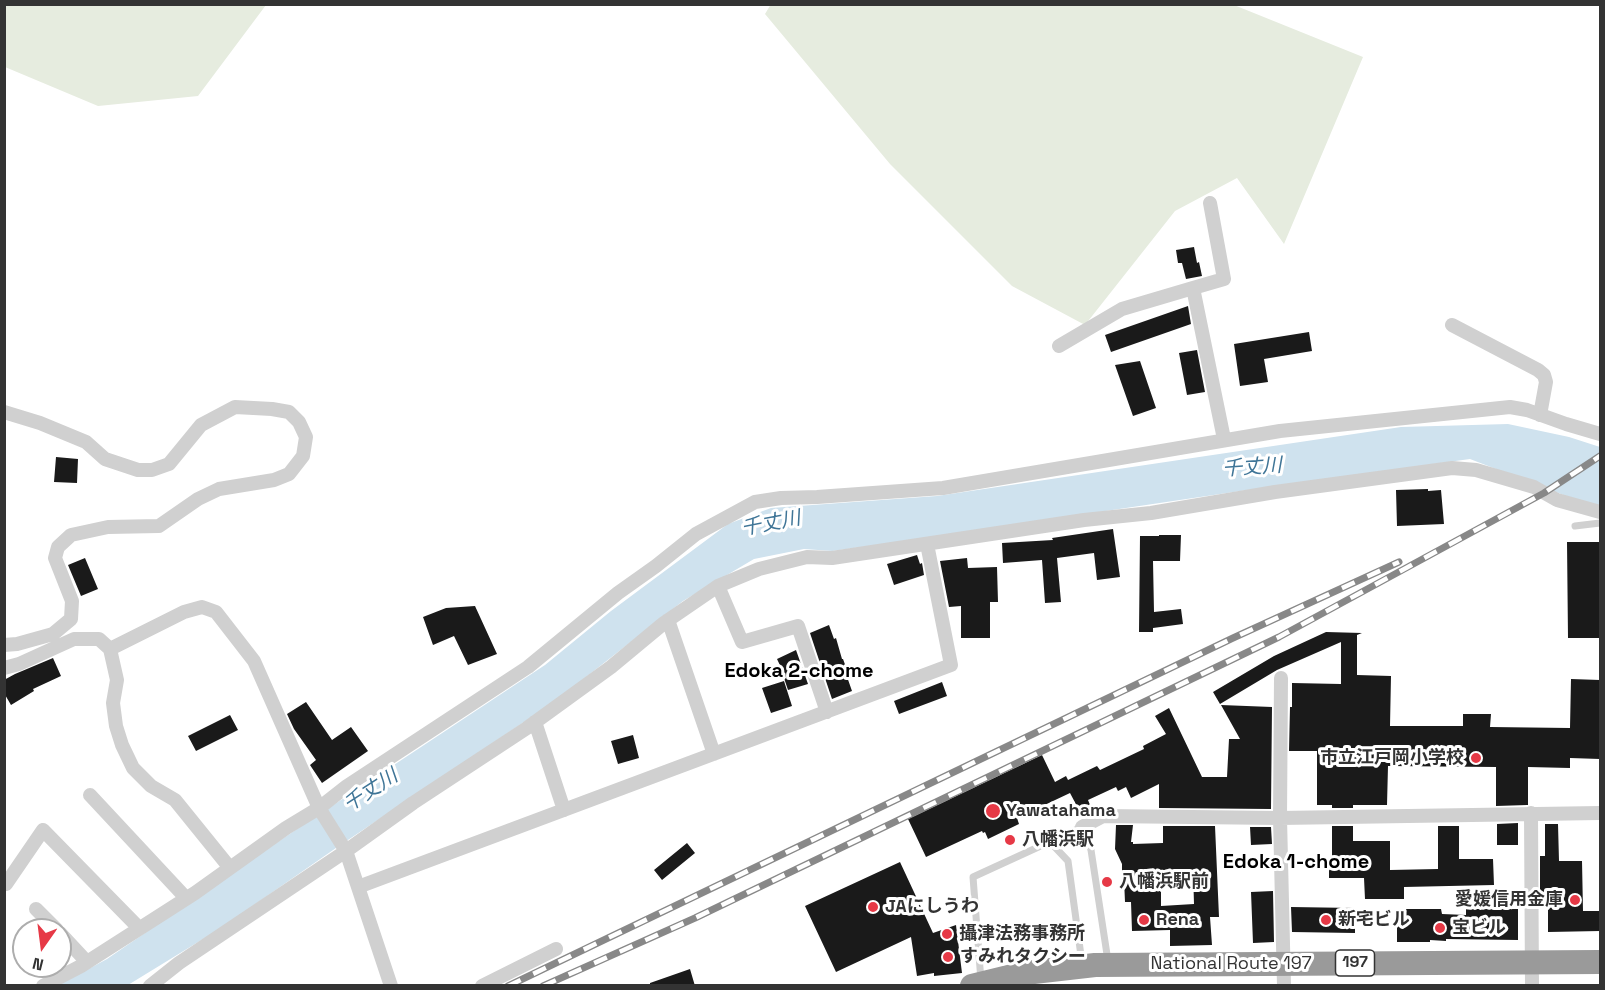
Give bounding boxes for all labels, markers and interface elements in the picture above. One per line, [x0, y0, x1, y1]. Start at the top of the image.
water label: 千丈川 [1221, 454, 1283, 482]
water label: 千丈川 [739, 506, 803, 542]
district label: Edoka 2-chome [724, 660, 874, 684]
place label: 市立江戸岡小学校 [1320, 747, 1464, 769]
marker: 市立江戸岡小学校 [1469, 751, 1483, 765]
water label: 千丈川 [339, 765, 403, 817]
place label: Yawatahama [1006, 800, 1116, 822]
marker: Yawatahama [984, 802, 1002, 820]
place label: 八幡浜駅 [1022, 829, 1094, 851]
marker: 八幡浜駅 [1003, 833, 1017, 847]
district label: Edoka 1-chome [1223, 851, 1369, 875]
place label: 八幡浜駅前 [1119, 871, 1209, 893]
marker: 八幡浜駅前 [1100, 875, 1114, 889]
place label: 愛媛信用金庫 [1455, 889, 1563, 911]
marker: 愛媛信用金庫 [1568, 893, 1582, 907]
place label: JAにしうわ [885, 896, 979, 918]
marker: JAにしうわ [866, 900, 880, 914]
place label: Rena [1156, 909, 1199, 931]
place label: 新宅ビル [1338, 909, 1410, 931]
marker: Rena [1137, 913, 1151, 927]
marker: 新宅ビル [1319, 913, 1333, 927]
place label: 宝ビル [1452, 917, 1506, 939]
north arrow [12, 918, 72, 978]
marker: 宝ビル [1433, 921, 1447, 935]
place label: 攝津法務事務所 [959, 923, 1085, 945]
marker: 攝津法務事務所 [940, 927, 954, 941]
place label: すみれタクシー [960, 946, 1086, 968]
marker: すみれタクシー [941, 950, 955, 964]
road number: 197 [1336, 950, 1374, 976]
text: N [30, 953, 46, 975]
street label: National Route 197 [1150, 953, 1312, 975]

